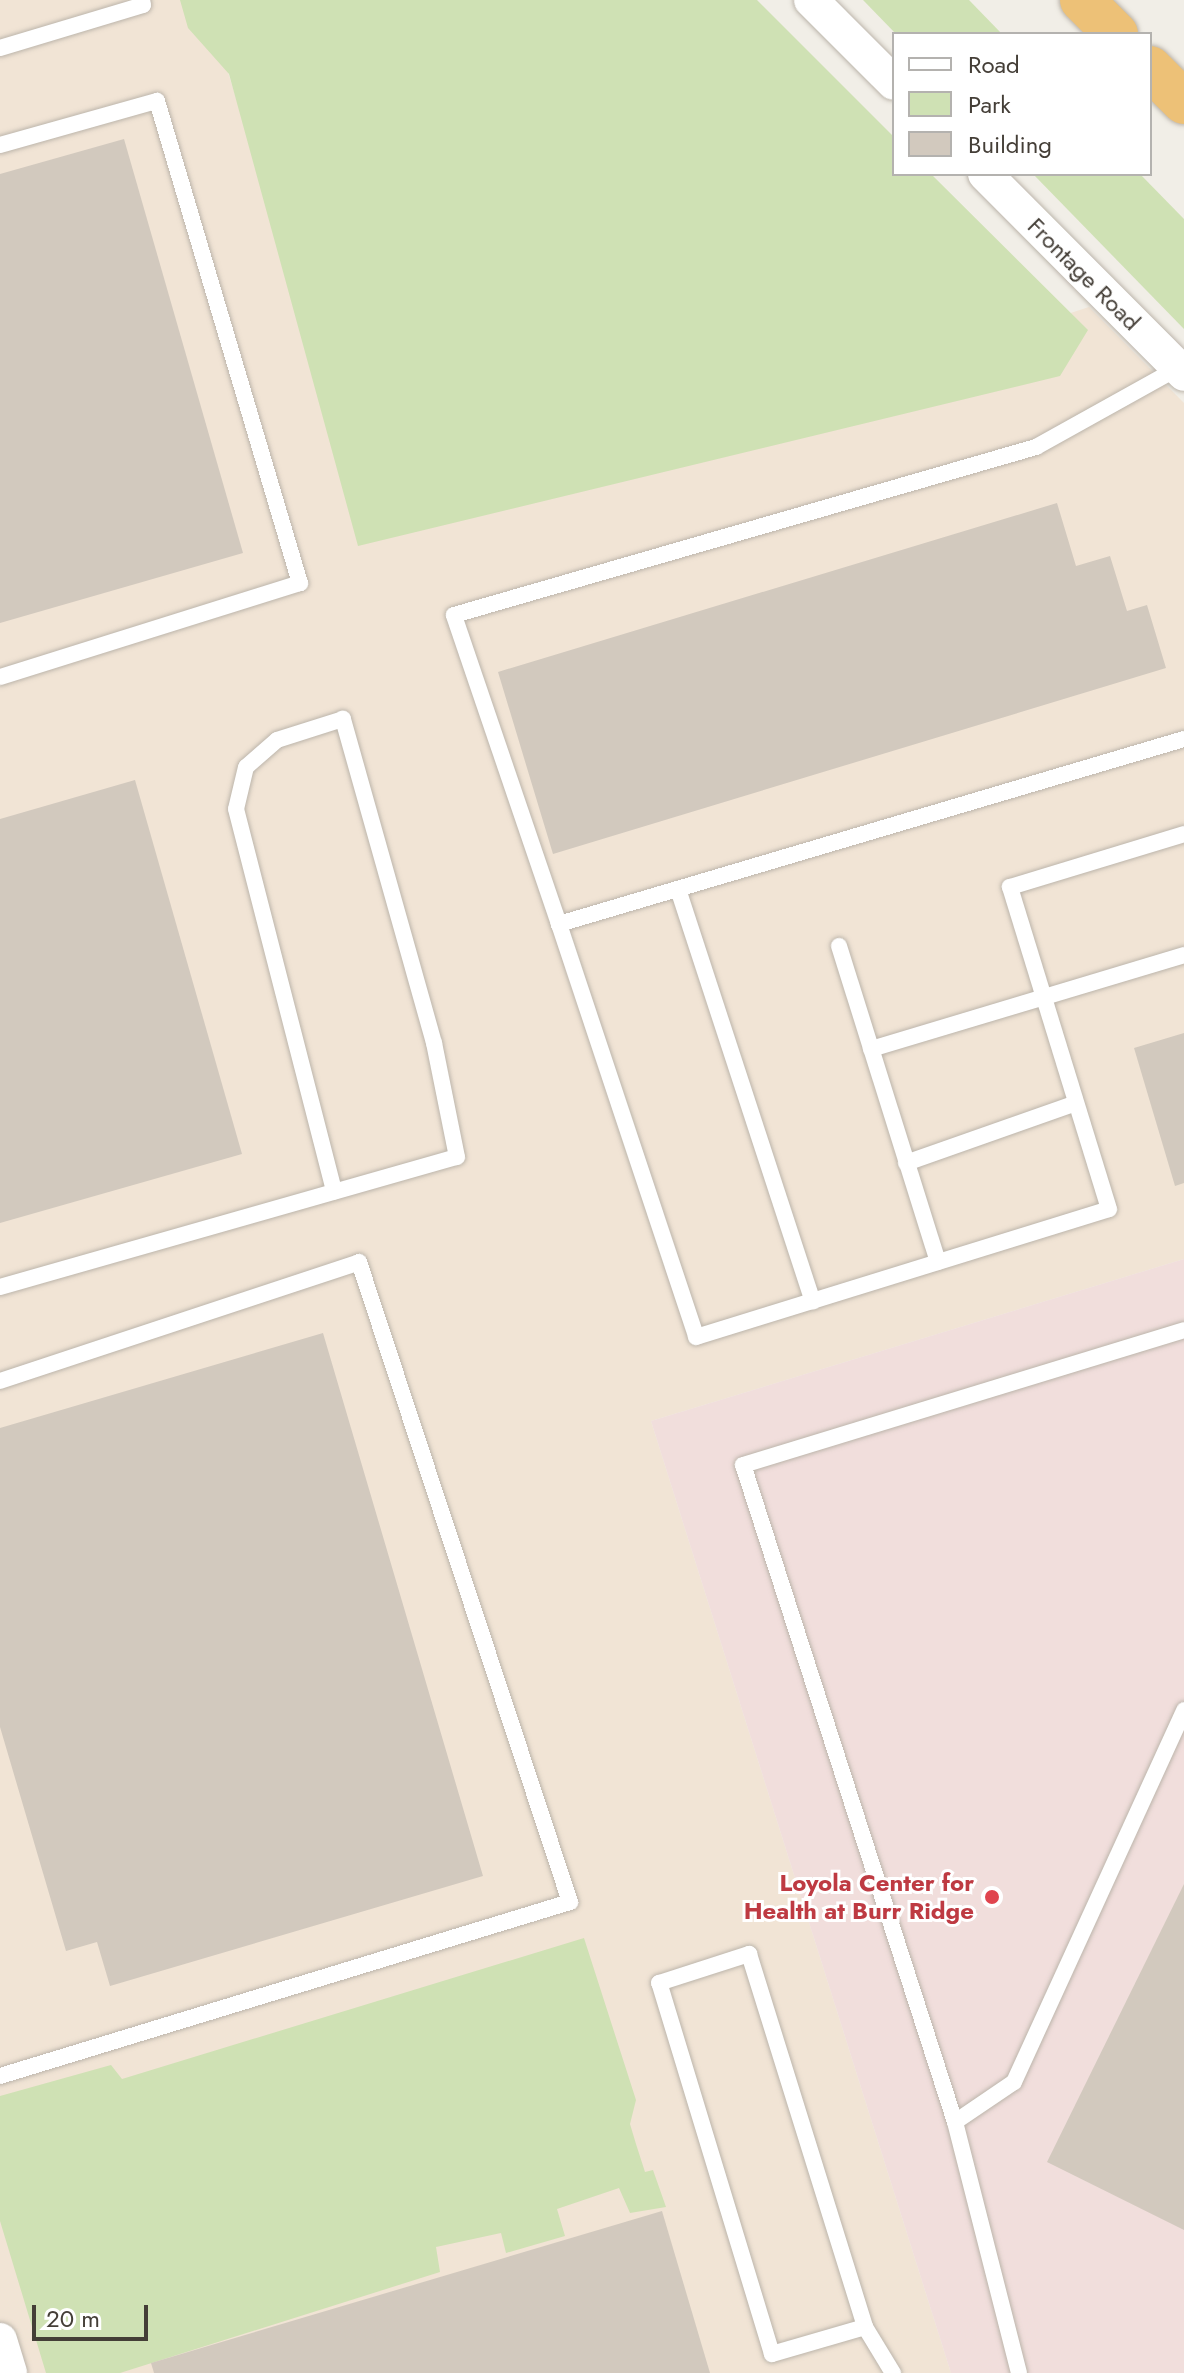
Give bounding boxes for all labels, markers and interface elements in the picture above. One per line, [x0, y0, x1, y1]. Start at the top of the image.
legend [892, 32, 1152, 176]
text: Road [968, 47, 1020, 82]
text: Park [968, 87, 1011, 122]
text: Building [968, 127, 1052, 162]
street label: Frontage Road [1022, 212, 1146, 336]
place label: Loyola Center for Health at Burr Ridge [744, 1869, 974, 1925]
marker: Loyola Center for Health at Burr Ridge [981, 1886, 1003, 1908]
scale bar [36, 2289, 152, 2339]
text: 20 m [46, 2301, 100, 2336]

